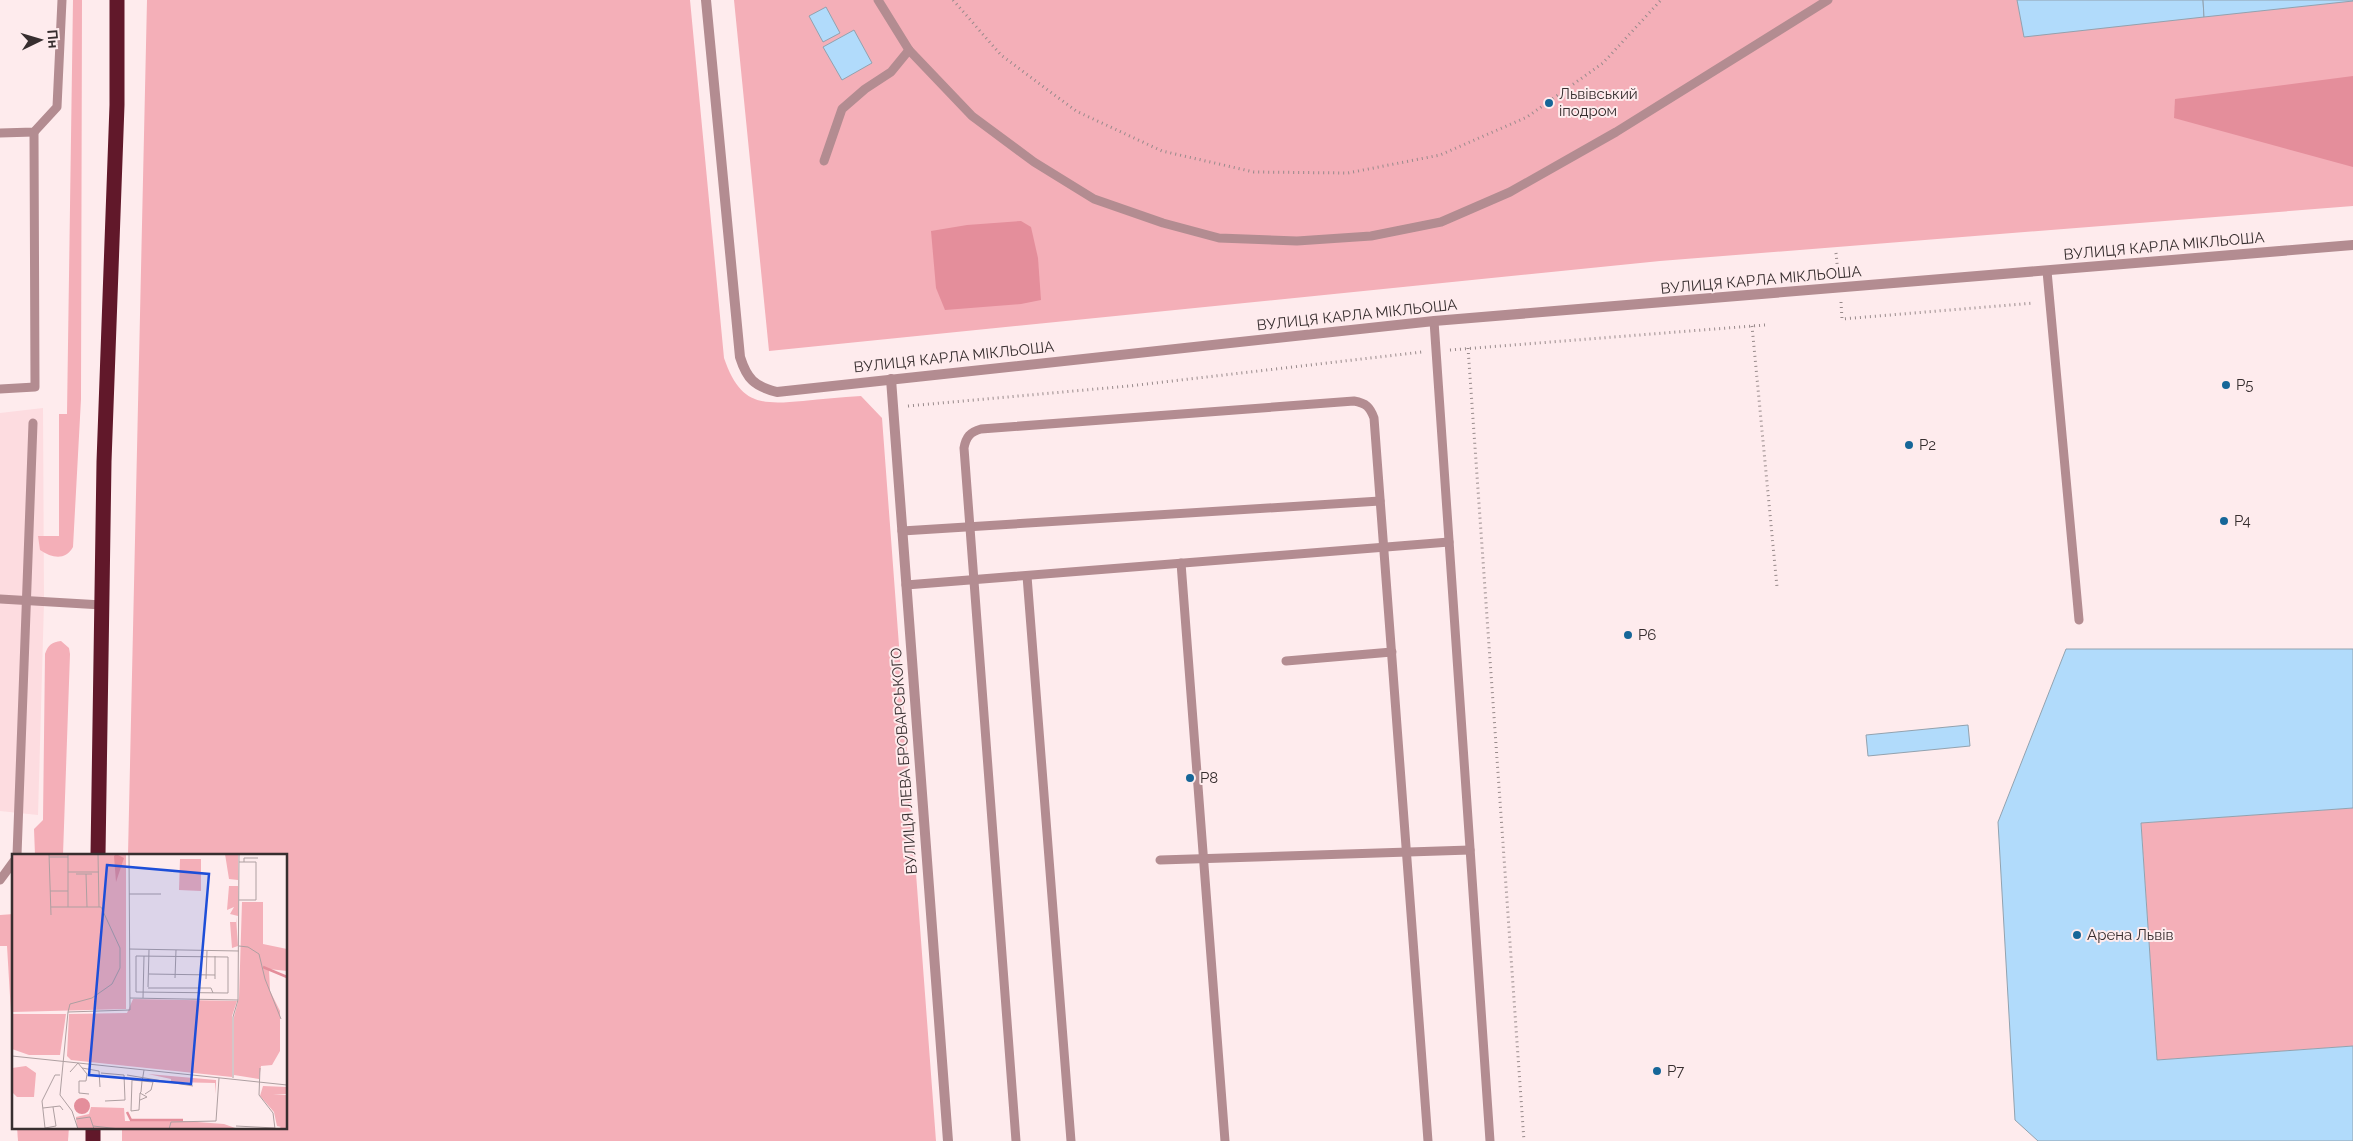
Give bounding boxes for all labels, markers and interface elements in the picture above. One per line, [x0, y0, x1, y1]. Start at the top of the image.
north arrow [15, 15, 65, 65]
text: Пн [44, 29, 62, 49]
place label: Львівський іподром [1559, 85, 1638, 120]
marker: Львівський іподром [1543, 97, 1555, 109]
street label: ВУЛИЦЯ КАРЛА МІКЛЬОША [2063, 228, 2265, 264]
street label: ВУЛИЦЯ КАРЛА МІКЛЬОША [1660, 262, 1862, 298]
street label: ВУЛИЦЯ КАРЛА МІКЛЬОША [1256, 296, 1458, 334]
street label: ВУЛИЦЯ КАРЛА МІКЛЬОША [853, 338, 1055, 376]
place label: P5 [2236, 376, 2254, 394]
marker: P5 [2220, 379, 2232, 391]
place label: P2 [1919, 436, 1936, 454]
marker: P2 [1903, 439, 1915, 451]
place label: P4 [2234, 512, 2251, 530]
marker: P4 [2218, 515, 2230, 527]
place label: P6 [1638, 626, 1656, 644]
marker: P6 [1622, 629, 1634, 641]
street label: ВУЛИЦЯ ЛЕВА БРОВАРСЬКОГО [887, 647, 921, 875]
place label: P8 [1200, 769, 1218, 787]
marker: P8 [1184, 772, 1196, 784]
inset map [12, 854, 288, 1128]
place label: Арена Львів [2087, 926, 2174, 944]
marker: Арена Львів [2071, 929, 2083, 941]
place label: P7 [1667, 1062, 1684, 1080]
marker: P7 [1651, 1065, 1663, 1077]

